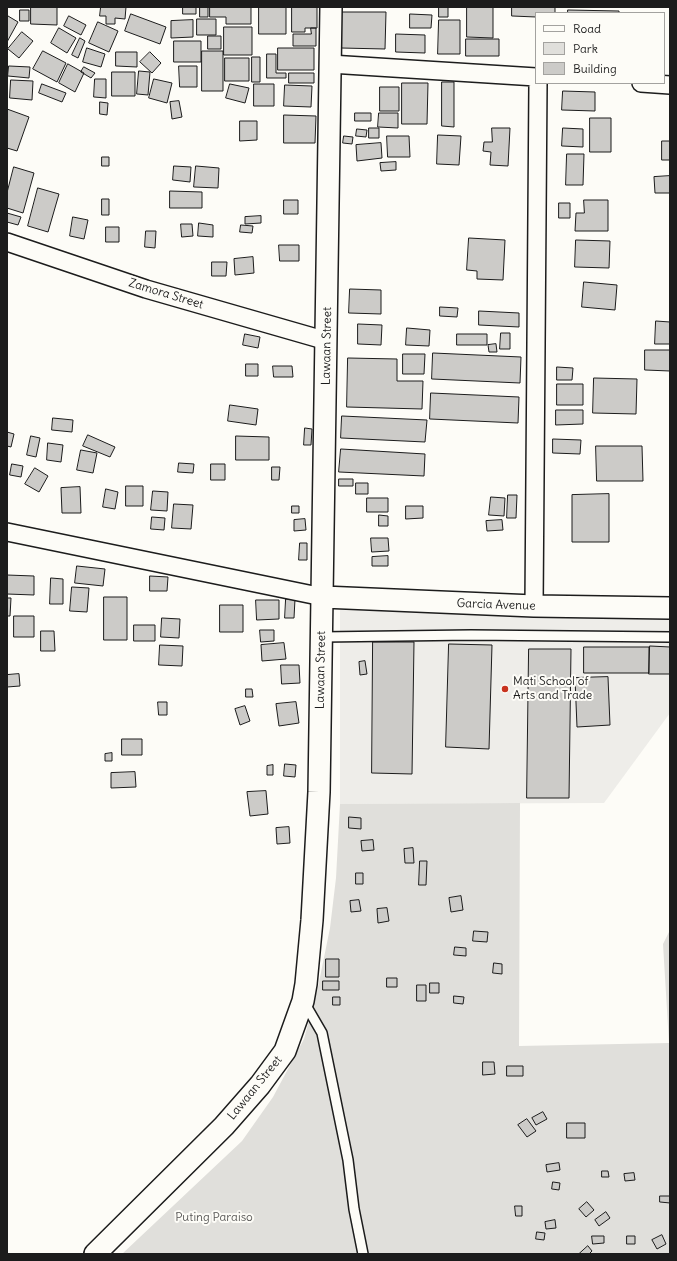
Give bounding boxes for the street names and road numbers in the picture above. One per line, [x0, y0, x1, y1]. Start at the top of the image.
street label: Zamora Street [127, 276, 205, 312]
street label: Lawaan Street [319, 307, 335, 385]
street label: Garcia Avenue [456, 596, 536, 614]
street label: Lawaan Street [313, 631, 329, 709]
street label: Lawaan Street [225, 1053, 285, 1123]

